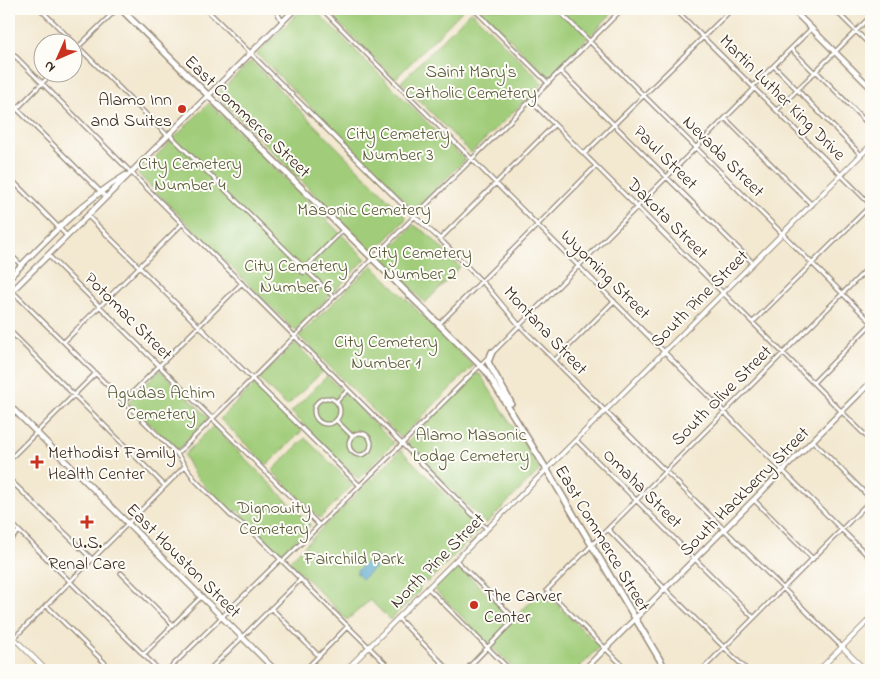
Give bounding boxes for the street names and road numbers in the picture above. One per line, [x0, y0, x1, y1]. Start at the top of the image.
street label: Martin Luther King Drive [712, 29, 851, 169]
street label: East Commerce Street [177, 50, 316, 185]
street label: Nevada Street [676, 111, 769, 204]
street label: Paul Street [626, 120, 703, 197]
street label: Dakota Street [619, 172, 713, 266]
street label: Wyoming Street [553, 225, 655, 327]
street label: South Pine Street [645, 244, 755, 354]
street label: Potomac Street [78, 267, 178, 367]
street label: Montana Street [496, 281, 593, 382]
street label: South Olive Street [666, 340, 779, 453]
street label: South Hackberry Street [674, 421, 816, 563]
street label: Omaha Street [596, 444, 687, 535]
street label: East Commerce Street [547, 461, 655, 617]
street label: East Houston Street [119, 498, 246, 625]
street label: North Pine Street [385, 508, 492, 615]

